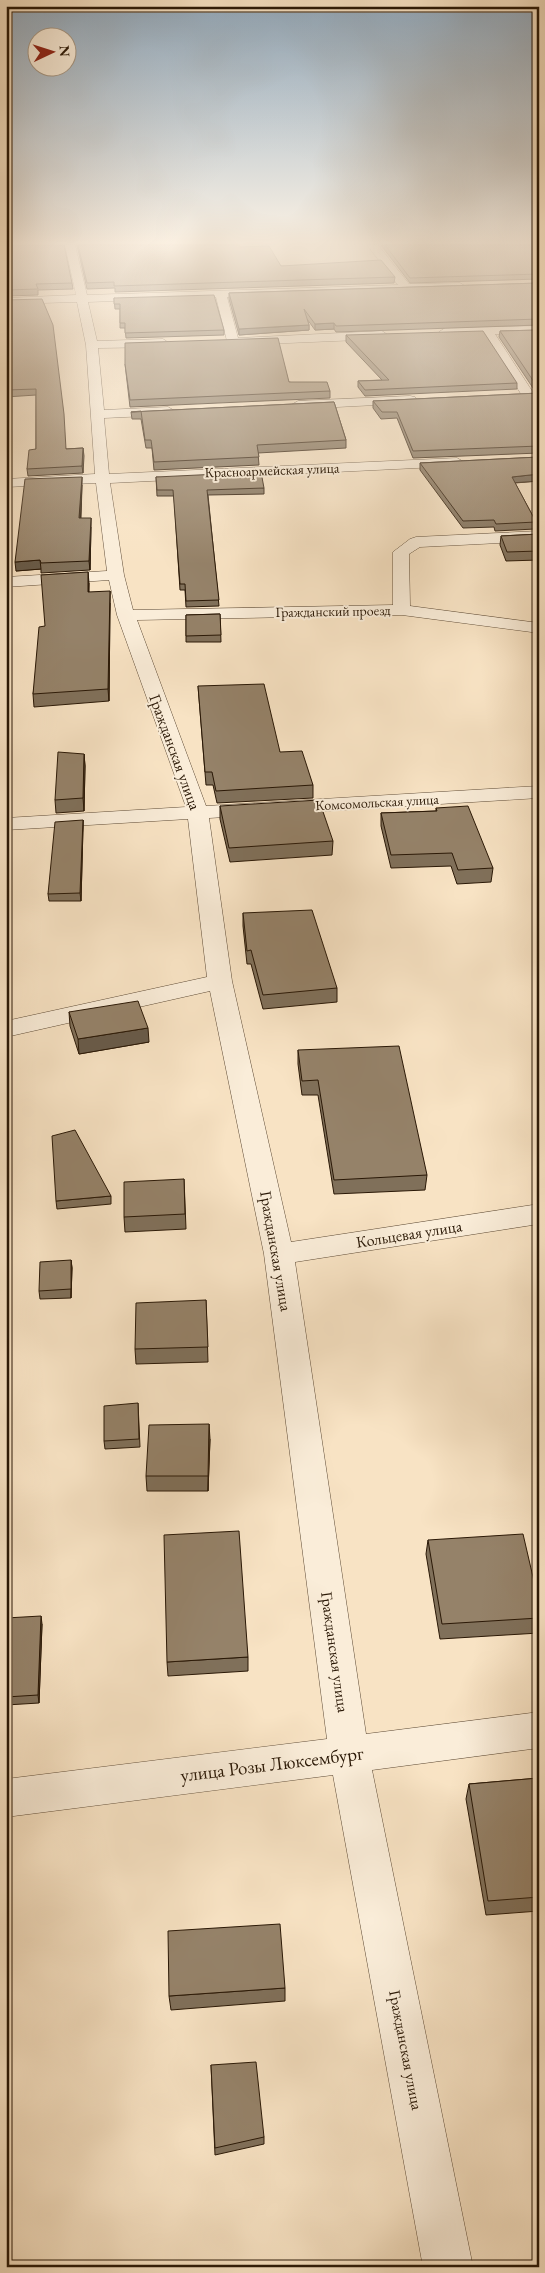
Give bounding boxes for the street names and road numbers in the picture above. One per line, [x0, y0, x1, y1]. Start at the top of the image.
street label: Красноармейская улица [204, 459, 340, 481]
street label: Гражданский проезд [275, 601, 391, 621]
street label: Гражданская улица [144, 691, 206, 813]
street label: Комсомольская улица [315, 790, 440, 814]
street label: Гражданская улица [255, 1189, 297, 1313]
street label: Кольцевая улица [354, 1215, 464, 1253]
street label: Гражданская улица [316, 1590, 354, 1714]
street label: улица Розы Люксембург [179, 1740, 365, 1788]
street label: Гражданская улица [384, 1988, 428, 2112]

